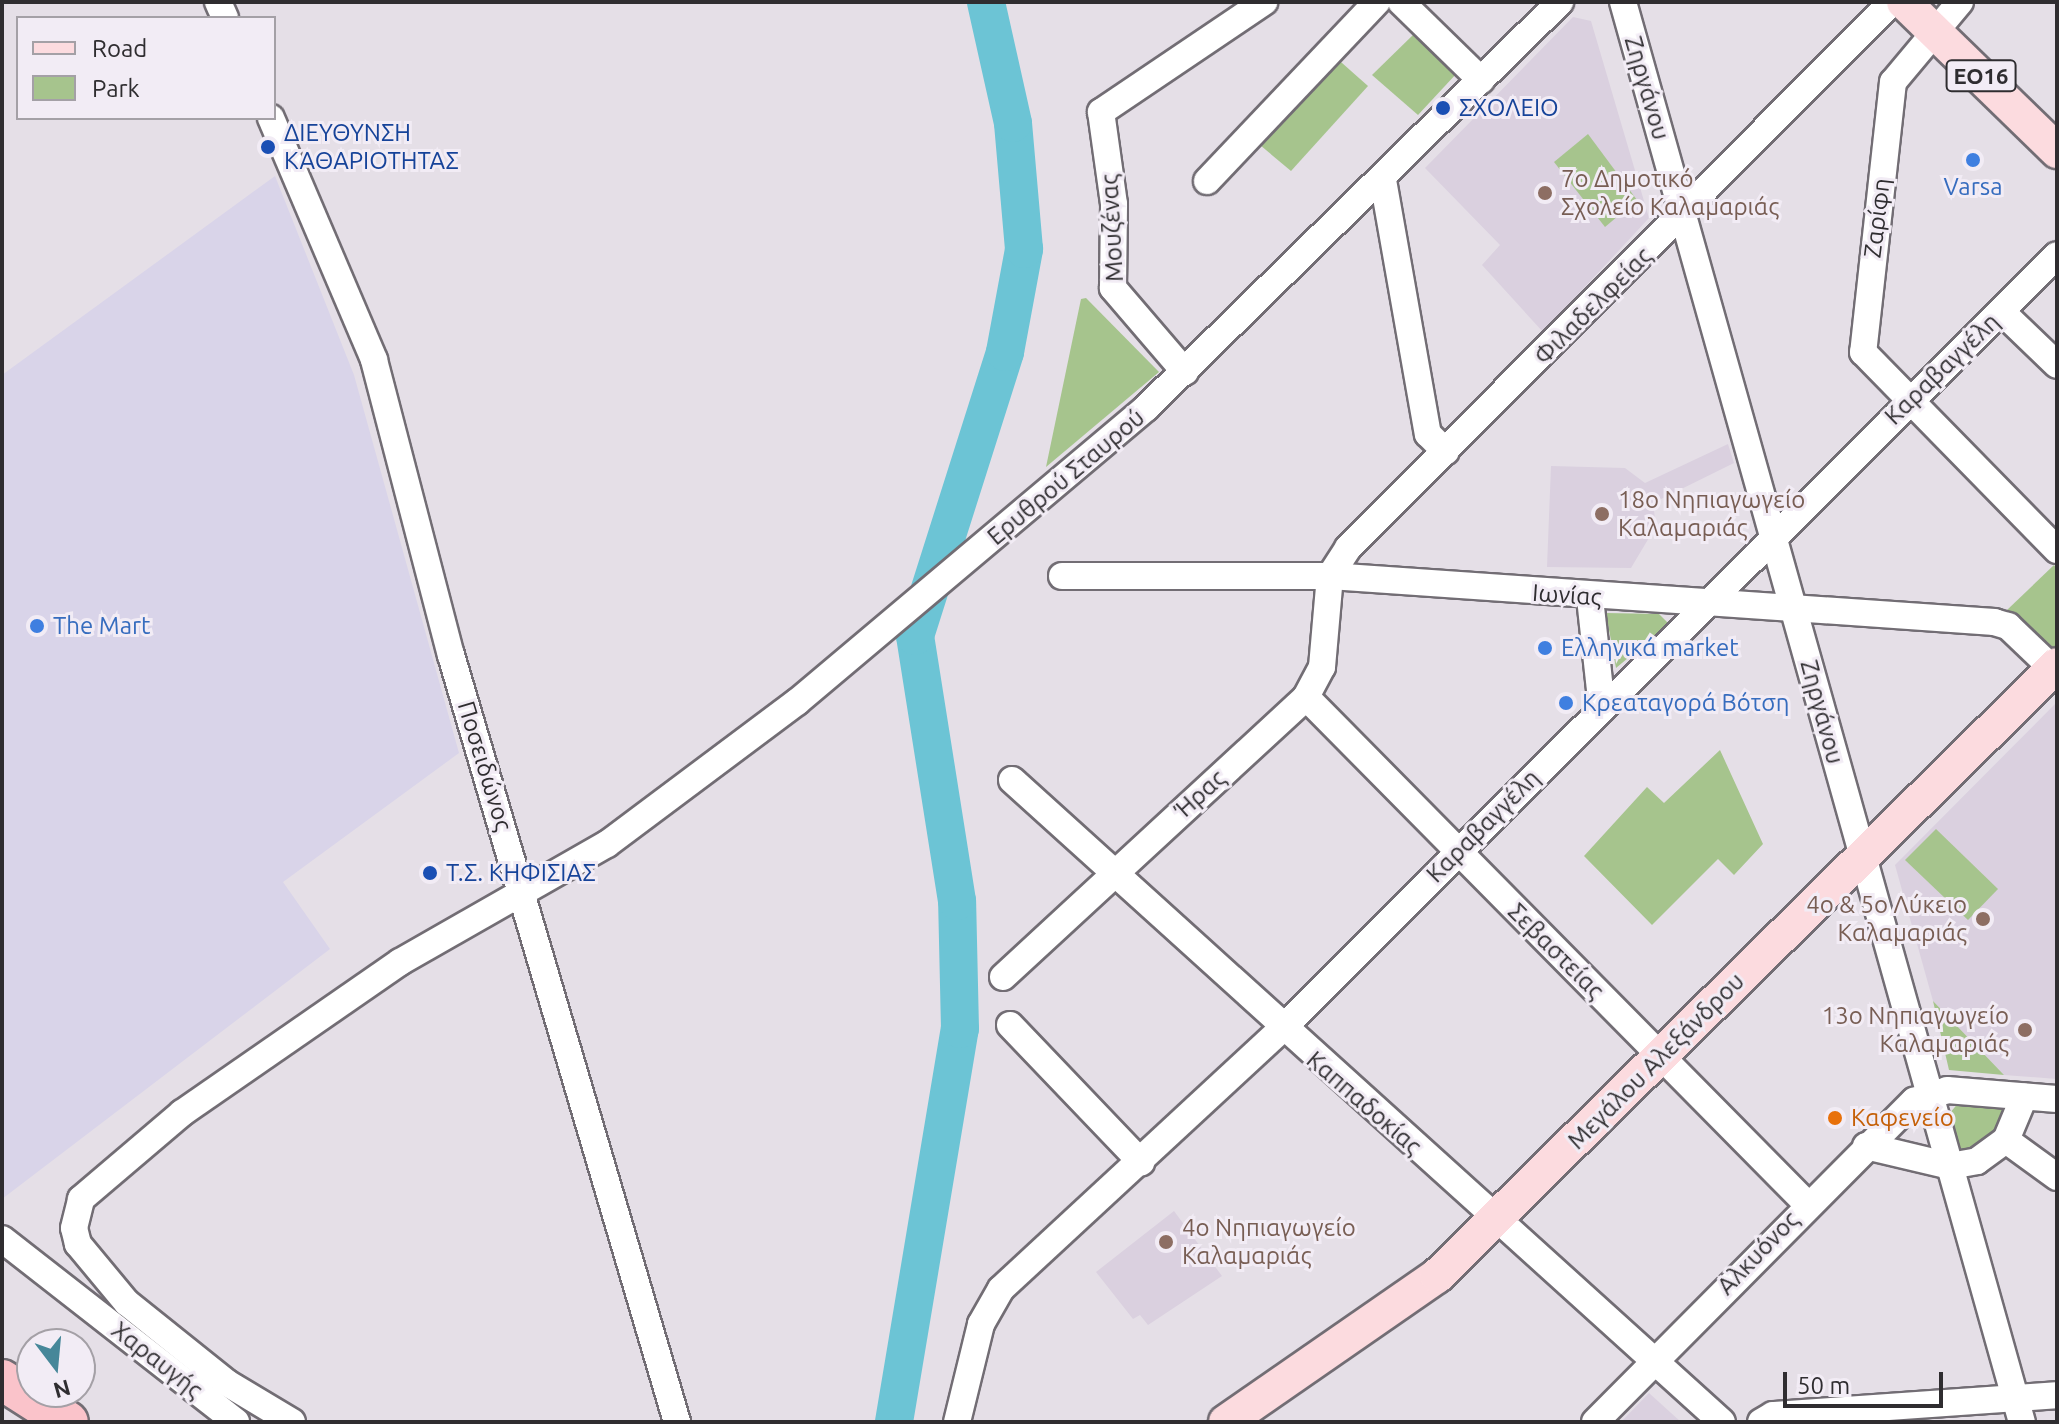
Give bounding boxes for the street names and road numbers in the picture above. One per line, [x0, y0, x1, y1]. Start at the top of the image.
street label: Ζηργάνου [1618, 33, 1676, 143]
road number: ΕΟ16 [1945, 58, 2017, 94]
street label: Μουζένας [1095, 173, 1129, 283]
street label: Ζαρίφη [1858, 176, 1896, 260]
street label: Φιλαδελφείας [1528, 241, 1658, 371]
street label: Καραβαγγέλη [1879, 307, 2005, 431]
street label: Ερυθρού Σταυρού [982, 403, 1150, 551]
street label: Ιωνίας [1531, 578, 1603, 612]
street label: Ζηργάνου [1794, 657, 1850, 767]
street label: Ποσειδώνος [452, 698, 518, 834]
street label: Ήρας [1169, 764, 1231, 824]
street label: Καραβαγγέλη [1421, 764, 1545, 888]
street label: Σεβαστείας [1502, 897, 1610, 1005]
street label: Μεγάλου Αλεξάνδρου [1562, 967, 1750, 1155]
street label: Καππαδοκίας [1301, 1045, 1427, 1161]
street label: Αλκυόνος [1711, 1205, 1805, 1301]
street label: Χαραυγής [106, 1316, 208, 1404]

